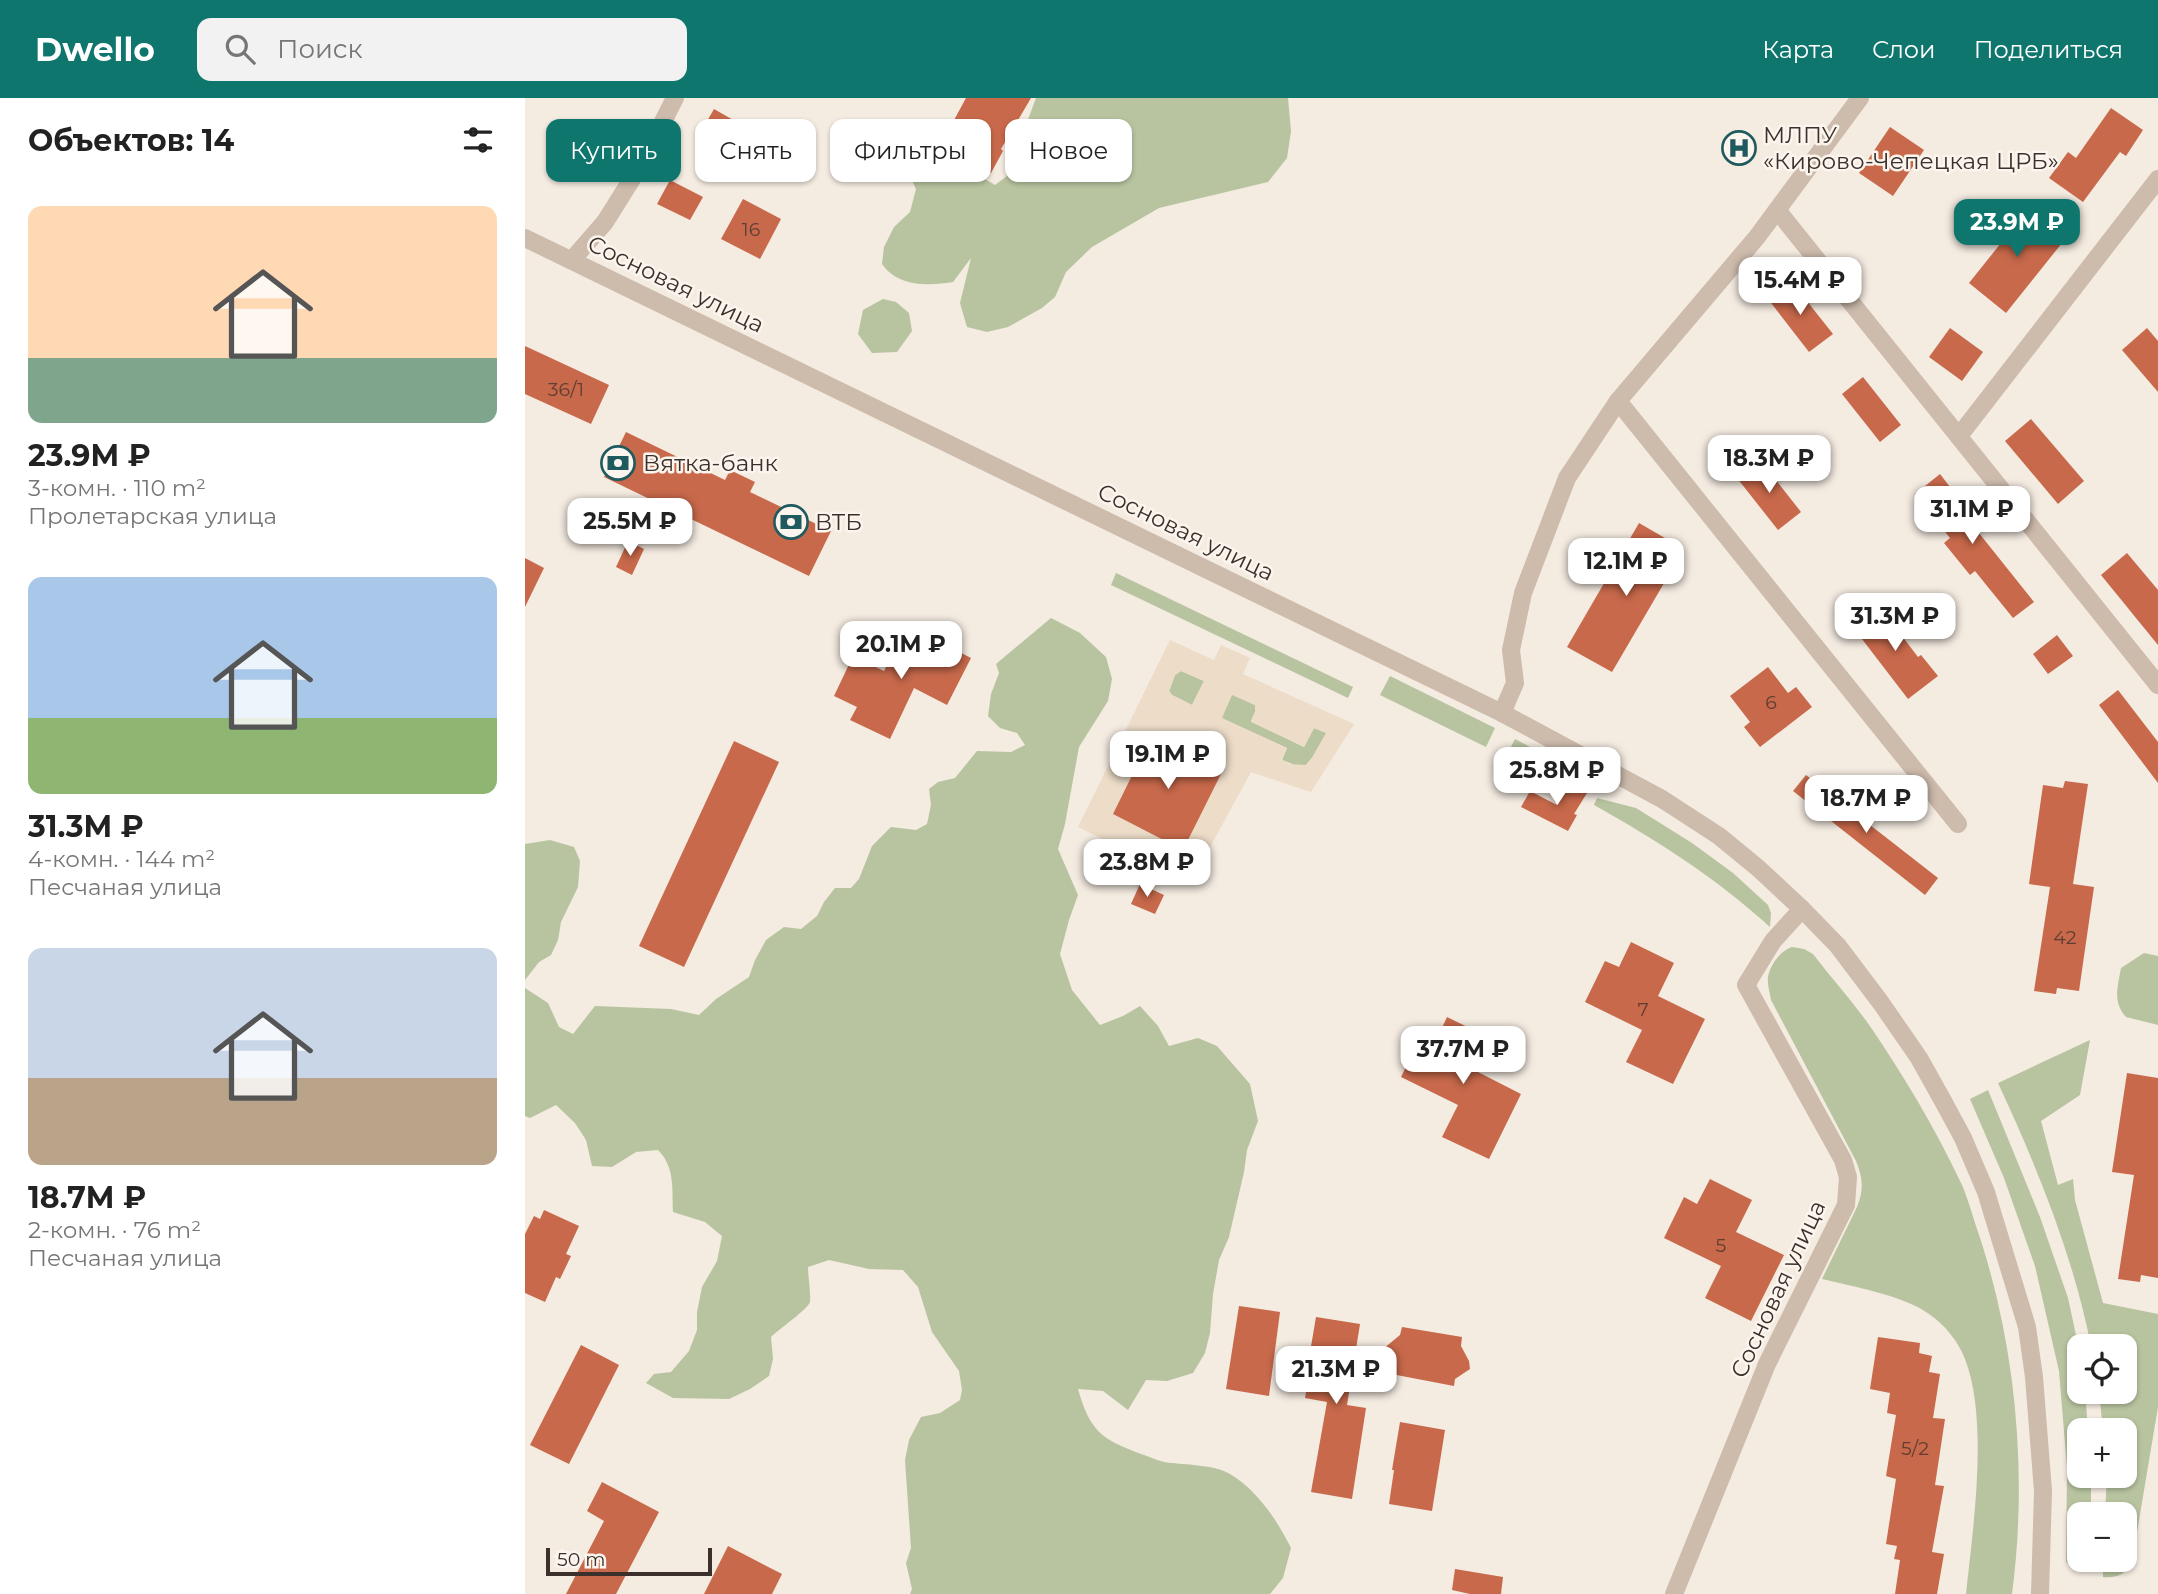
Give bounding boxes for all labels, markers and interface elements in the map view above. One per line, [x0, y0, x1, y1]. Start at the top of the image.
search box [197, 18, 687, 81]
text: Dwello [35, 29, 155, 69]
icon: search [221, 30, 259, 68]
text: Поиск [277, 33, 363, 65]
text: Карта [1762, 35, 1834, 64]
text: Слои [1872, 35, 1936, 64]
text: Поделиться [1974, 35, 2123, 64]
chip: Купить [546, 119, 681, 182]
chip: Снять [695, 119, 816, 182]
chip: Фильтры [830, 119, 991, 182]
chip: Новое [1005, 119, 1132, 182]
icon: filters [459, 121, 497, 159]
place label: МЛПУ «Кирово-Чепецкая ЦРБ» [1763, 121, 2059, 175]
text: Объектов: 14 [28, 122, 234, 159]
hospital icon: МЛПУ «Кирово-Чепецкая ЦРБ» [1720, 129, 1758, 167]
pin: 23.9M ₽ [1952, 200, 2082, 259]
text: 23.9M ₽ [1970, 208, 2064, 236]
house number: 16 [742, 218, 760, 241]
street label: Сосновая улица [583, 229, 769, 339]
icon: home [200, 251, 326, 377]
pin: 15.4M ₽ [1735, 258, 1865, 317]
text: 15.4M ₽ [1755, 266, 1845, 294]
house number: 36/1 [548, 378, 584, 401]
pin: 18.3M ₽ [1704, 436, 1834, 495]
text: 23.9M ₽ [28, 437, 151, 474]
bank icon: Вятка-банк [599, 444, 637, 482]
text: 18.3M ₽ [1724, 444, 1814, 472]
place label: Вятка-банк [643, 449, 779, 477]
text: 3-комн. · 110 m² [28, 474, 206, 502]
street label: Сосновая улица [1093, 477, 1279, 587]
pin: 31.1M ₽ [1907, 486, 2037, 546]
text: 31.1M ₽ [1930, 495, 2014, 523]
pin: 25.5M ₽ [565, 498, 695, 558]
text: Пролетарская улица [28, 502, 277, 530]
bank icon: ВТБ [772, 503, 810, 541]
text: 25.5M ₽ [583, 507, 677, 535]
place label: ВТБ [815, 508, 862, 536]
pin: 12.1M ₽ [1561, 538, 1691, 598]
text: 12.1M ₽ [1584, 547, 1668, 575]
pin: 31.3M ₽ [1830, 594, 1960, 653]
text: 31.3M ₽ [1851, 602, 1939, 630]
icon: home [200, 622, 326, 748]
pin: 20.1M ₽ [836, 622, 966, 681]
text: 20.1M ₽ [856, 630, 946, 658]
house number: 6 [1765, 691, 1777, 714]
pin: 19.1M ₽ [1103, 732, 1233, 791]
text: 19.1M ₽ [1126, 740, 1210, 768]
pin: 25.8M ₽ [1492, 748, 1622, 807]
text: 25.8M ₽ [1509, 756, 1605, 784]
pin: 18.7M ₽ [1801, 776, 1931, 835]
text: 18.7M ₽ [1821, 784, 1911, 812]
text: 31.3M ₽ [28, 808, 144, 845]
pin: 23.8M ₽ [1082, 840, 1212, 899]
text: 4-комн. · 144 m² [28, 845, 215, 873]
text: 23.8M ₽ [1100, 848, 1194, 876]
text: Песчаная улица [28, 873, 222, 901]
house number: 42 [2053, 926, 2077, 949]
icon: home [200, 993, 326, 1119]
house number: 7 [1637, 998, 1649, 1021]
pin: 37.7M ₽ [1398, 1026, 1528, 1086]
text: 37.7M ₽ [1417, 1035, 1509, 1063]
text: 18.7M ₽ [28, 1179, 146, 1216]
street label: Сосновая улица [1725, 1196, 1831, 1382]
text: 2-комн. · 76 m² [28, 1216, 201, 1244]
house number: 5 [1716, 1234, 1727, 1257]
text: Песчаная улица [28, 1244, 222, 1272]
map controls [2067, 1334, 2137, 1572]
button: locate [2067, 1334, 2137, 1404]
pin: 21.3M ₽ [1271, 1346, 1401, 1406]
text: 21.3M ₽ [1292, 1355, 1380, 1383]
button: + [2067, 1418, 2137, 1488]
house number: 5/2 [1901, 1437, 1929, 1460]
button: − [2067, 1502, 2137, 1572]
scale bar [546, 1545, 712, 1577]
text: 50 m [557, 1548, 605, 1571]

